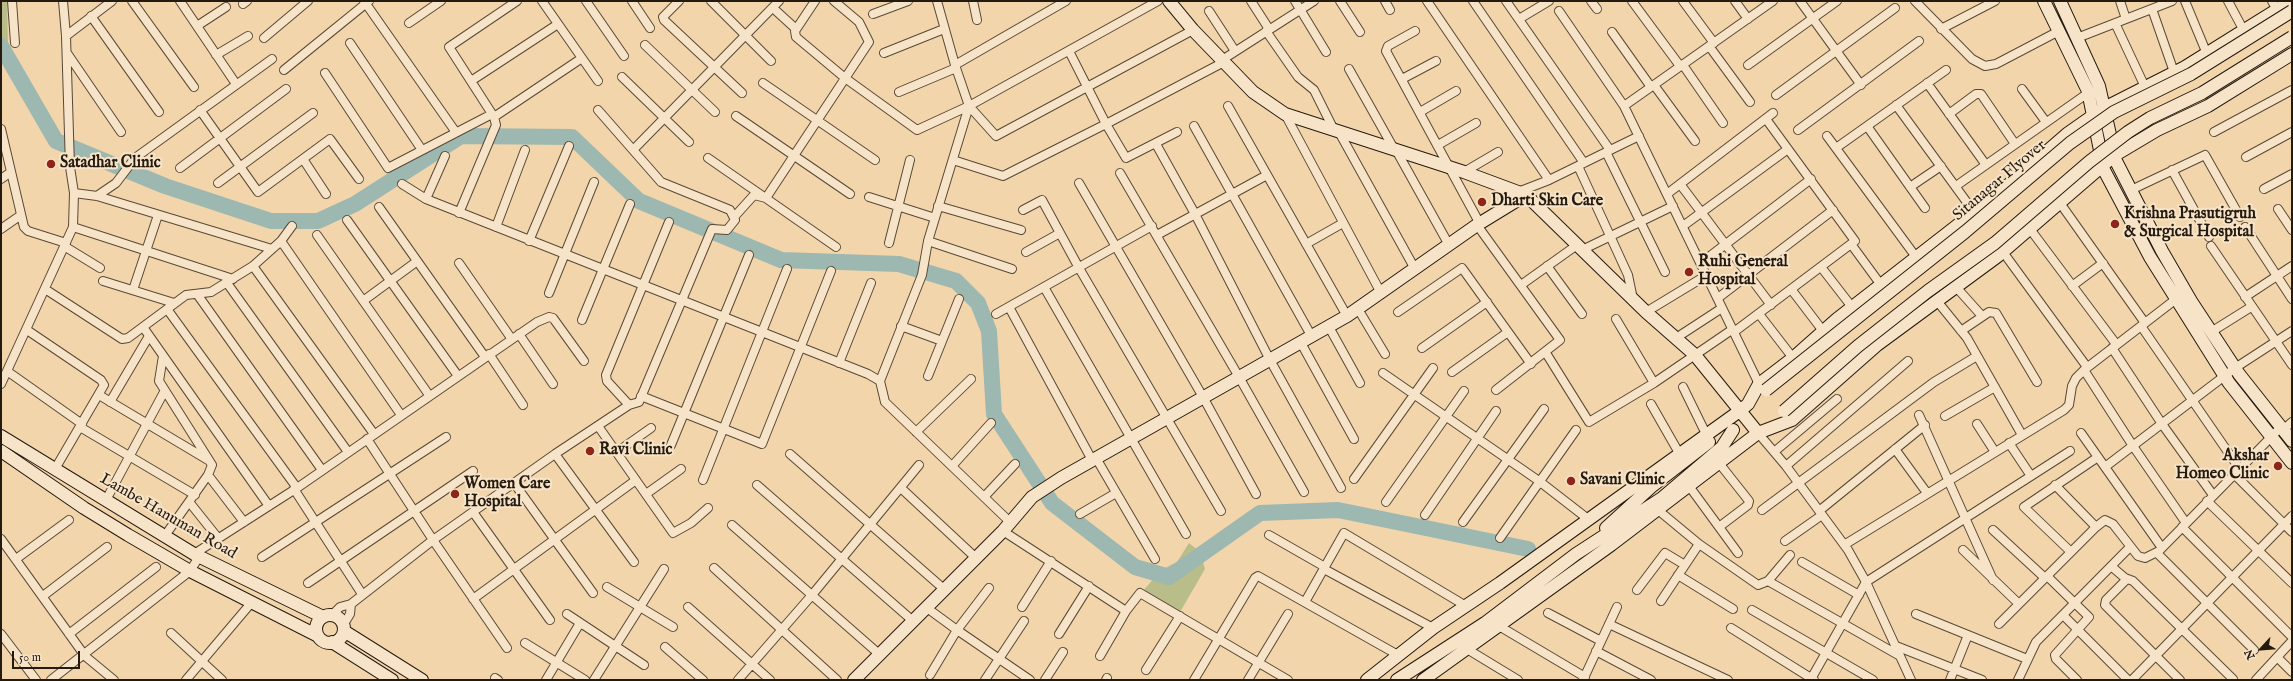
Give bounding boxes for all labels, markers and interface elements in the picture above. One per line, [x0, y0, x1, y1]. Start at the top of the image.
street label: Sitanagar Flyover [1949, 136, 2051, 226]
place label: Satadhar Clinic [60, 154, 161, 174]
marker: Satadhar Clinic [45, 158, 57, 170]
place label: Dharti Skin Care [1491, 192, 1603, 212]
marker: Dharti Skin Care [1476, 196, 1488, 208]
place label: Krishna Prasutigruh & Surgical Hospital [2124, 205, 2256, 243]
marker: Krishna Prasutigruh & Surgical Hospital [2109, 218, 2121, 230]
place label: Ruhi General Hospital [1698, 253, 1788, 291]
marker: Ruhi General Hospital [1683, 266, 1695, 278]
place label: Ravi Clinic [599, 441, 672, 461]
marker: Ravi Clinic [584, 445, 596, 457]
place label: Akshar Homeo Clinic [2175, 447, 2269, 485]
marker: Akshar Homeo Clinic [2272, 460, 2284, 472]
street label: Lambe Hanuman Road [96, 470, 240, 564]
place label: Savani Clinic [1580, 471, 1665, 491]
place label: Women Care Hospital [464, 475, 550, 513]
marker: Savani Clinic [1565, 475, 1577, 487]
marker: Women Care Hospital [449, 488, 461, 500]
north arrow [2241, 629, 2281, 669]
scale bar [14, 643, 82, 669]
text: N [2242, 647, 2259, 662]
text: 50 m [19, 650, 41, 665]

